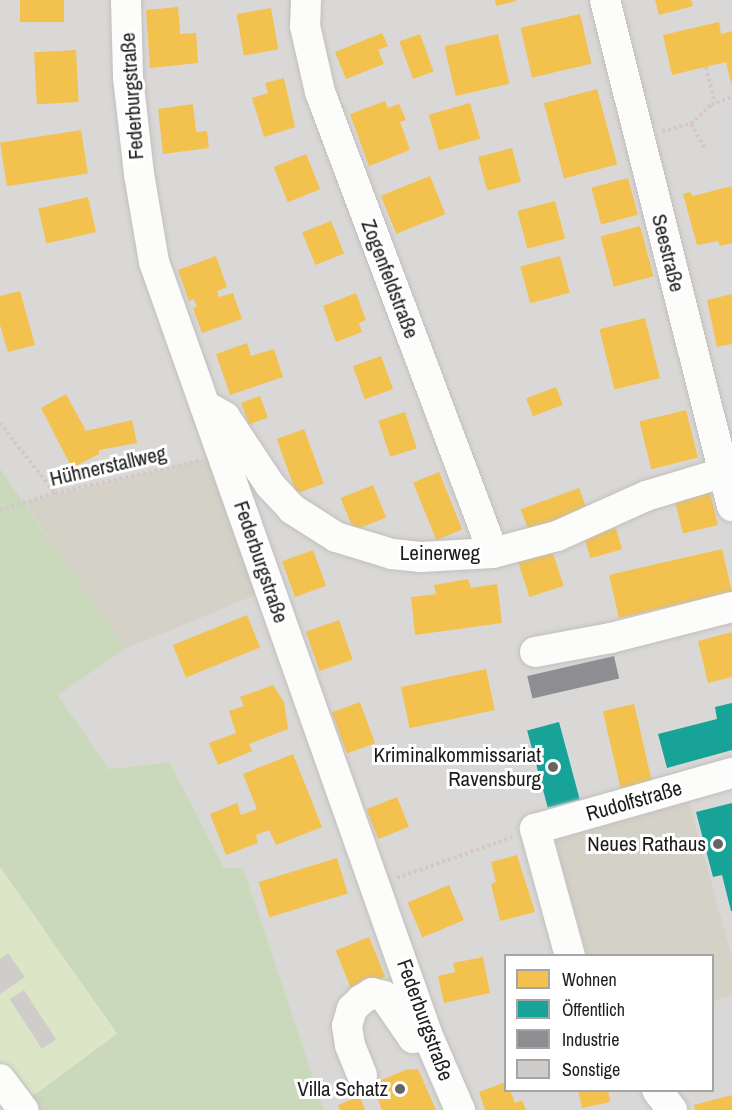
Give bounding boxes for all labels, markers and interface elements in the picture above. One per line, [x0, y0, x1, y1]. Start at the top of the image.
street label: Federburgstraße [115, 32, 149, 160]
street label: Seestraße [646, 211, 690, 295]
street label: Zogenfeldstraße [356, 216, 424, 342]
street label: Hühnerstallweg [47, 440, 169, 492]
street label: Federburgstraße [228, 498, 294, 626]
street label: Leinerweg [400, 540, 480, 566]
place label: Kriminalkommissariat Ravensburg [374, 742, 541, 792]
marker: Kriminalkommissariat Ravensburg [546, 760, 560, 774]
street label: Rudolfstraße [583, 775, 685, 827]
place label: Neues Rathaus [587, 831, 706, 857]
marker: Neues Rathaus [711, 837, 725, 851]
legend [504, 954, 714, 1092]
street label: Federburgstraße [391, 956, 459, 1084]
text: Wohnen [562, 967, 617, 992]
text: Öffentlich [562, 997, 625, 1022]
text: Industrie [562, 1027, 619, 1052]
text: Sonstige [562, 1057, 620, 1082]
place label: Villa Schatz [297, 1076, 388, 1102]
marker: Villa Schatz [393, 1082, 407, 1096]

